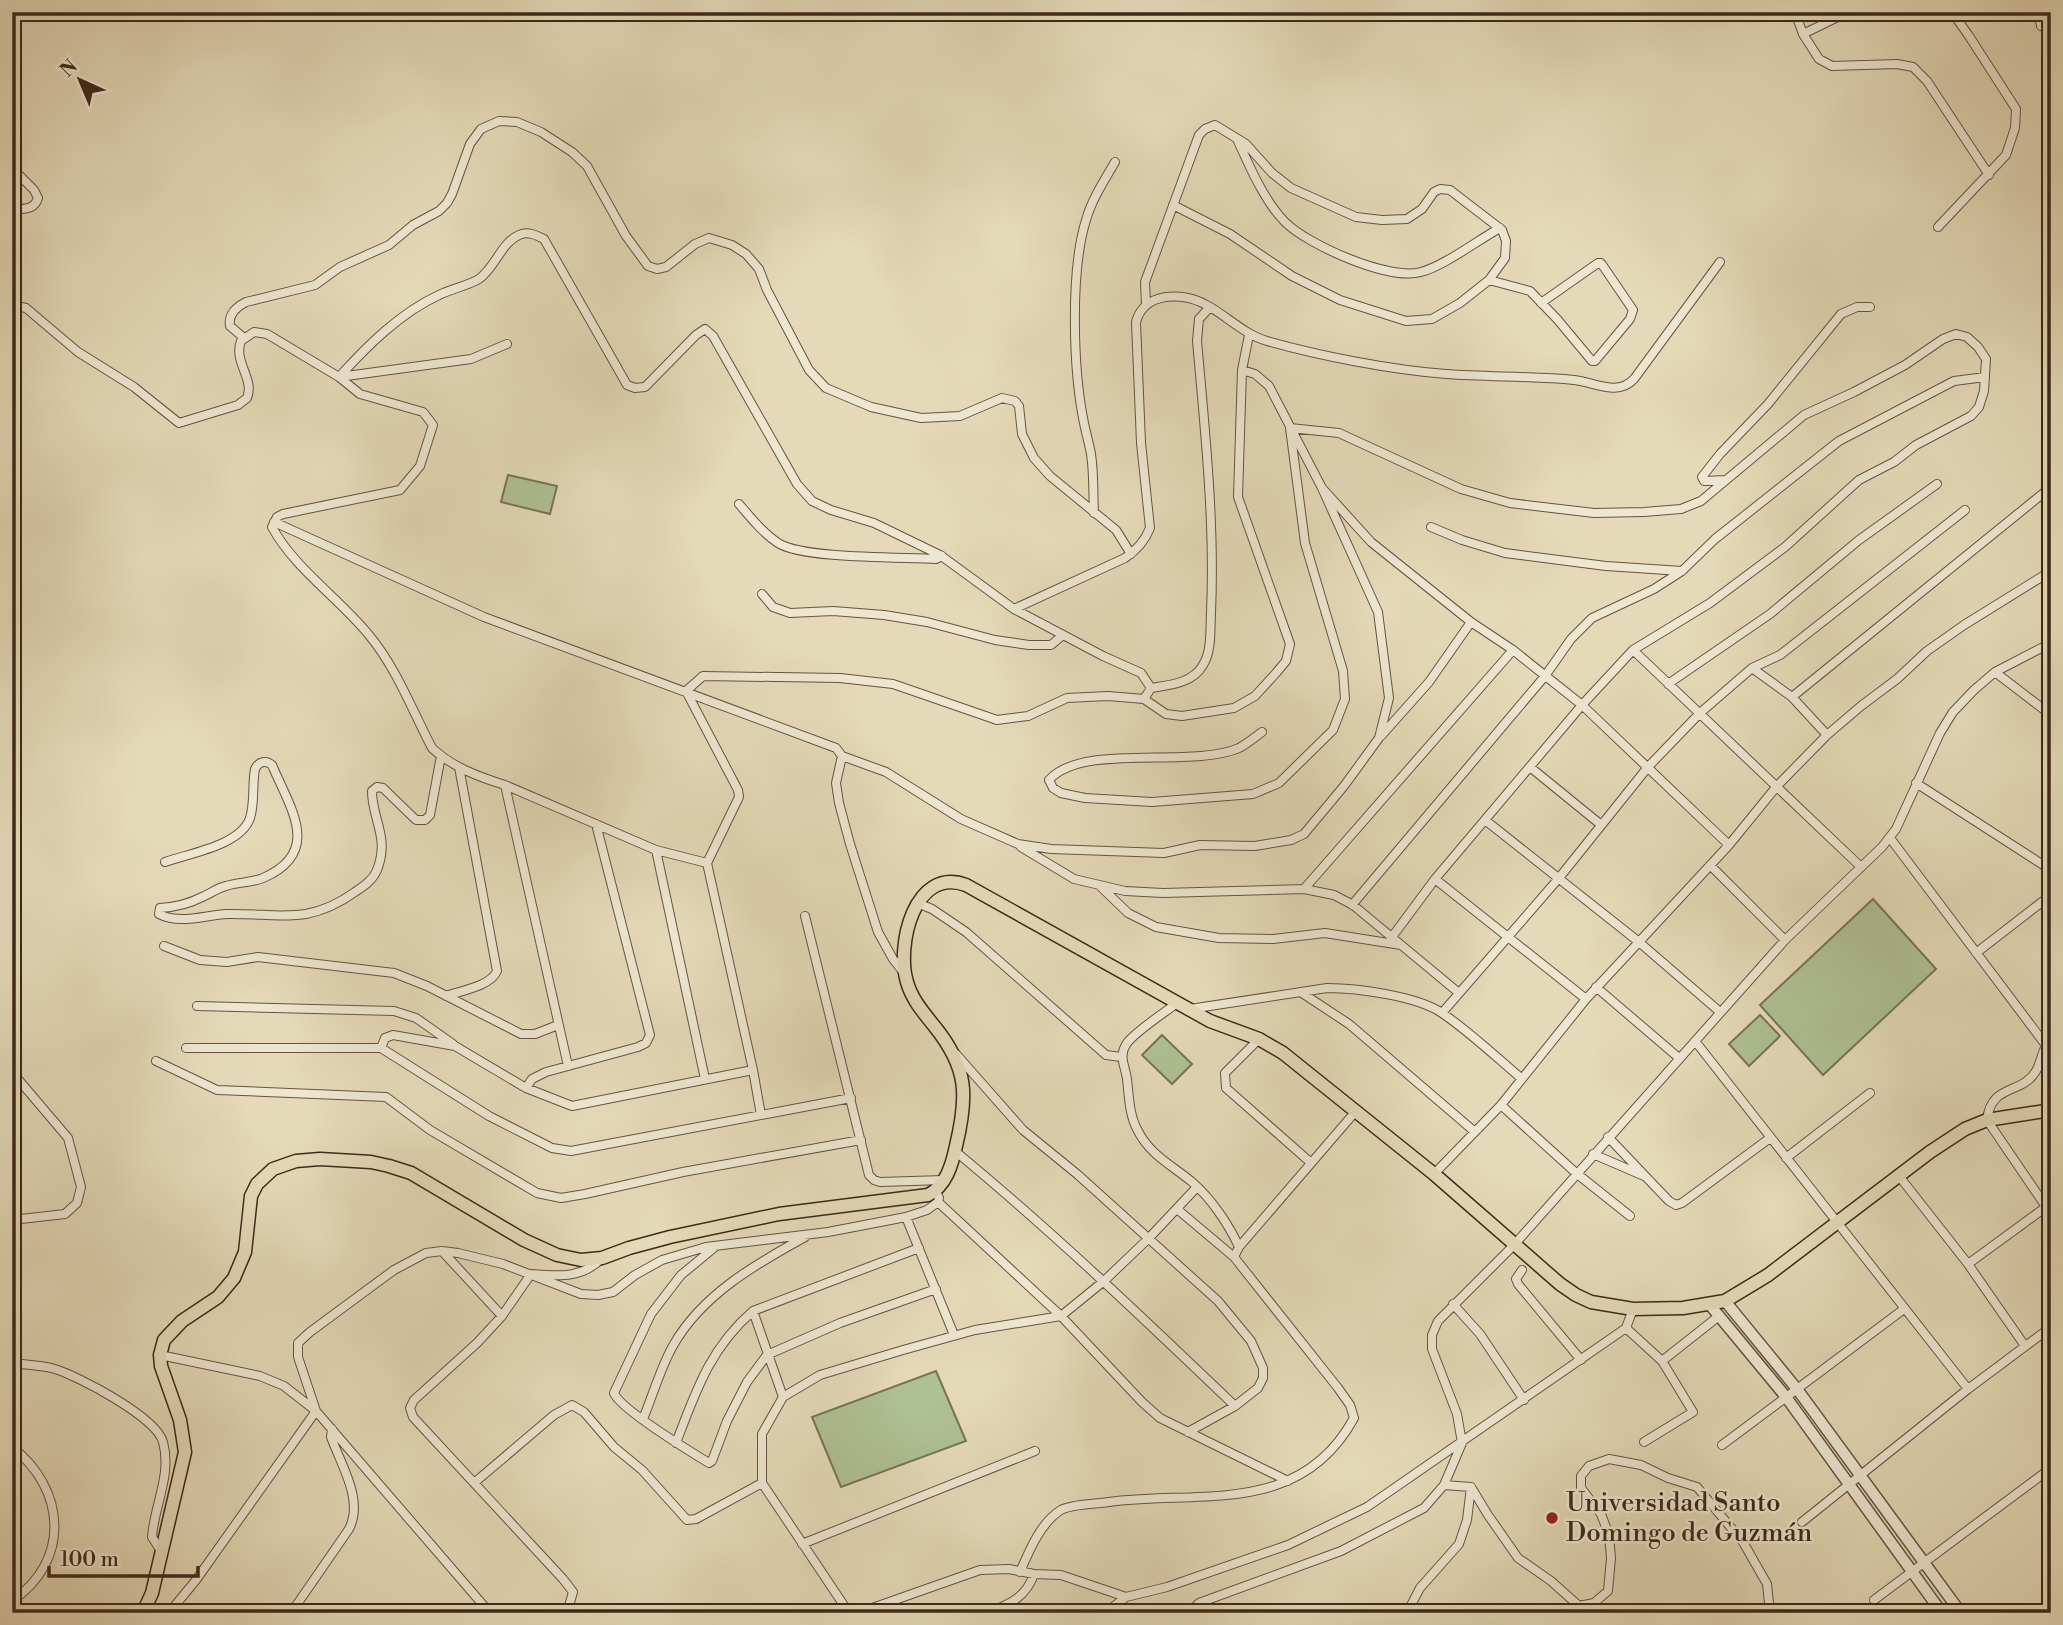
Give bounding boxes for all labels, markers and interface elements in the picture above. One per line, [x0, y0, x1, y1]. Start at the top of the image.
north arrow [46, 46, 116, 116]
text: N [55, 55, 83, 82]
place label: Universidad Santo Domingo de Guzmán [1566, 1487, 1812, 1549]
marker: Universidad Santo Domingo de Guzmán [1544, 1510, 1560, 1526]
scale bar [49, 1534, 198, 1578]
text: 100 m [60, 1547, 119, 1573]

